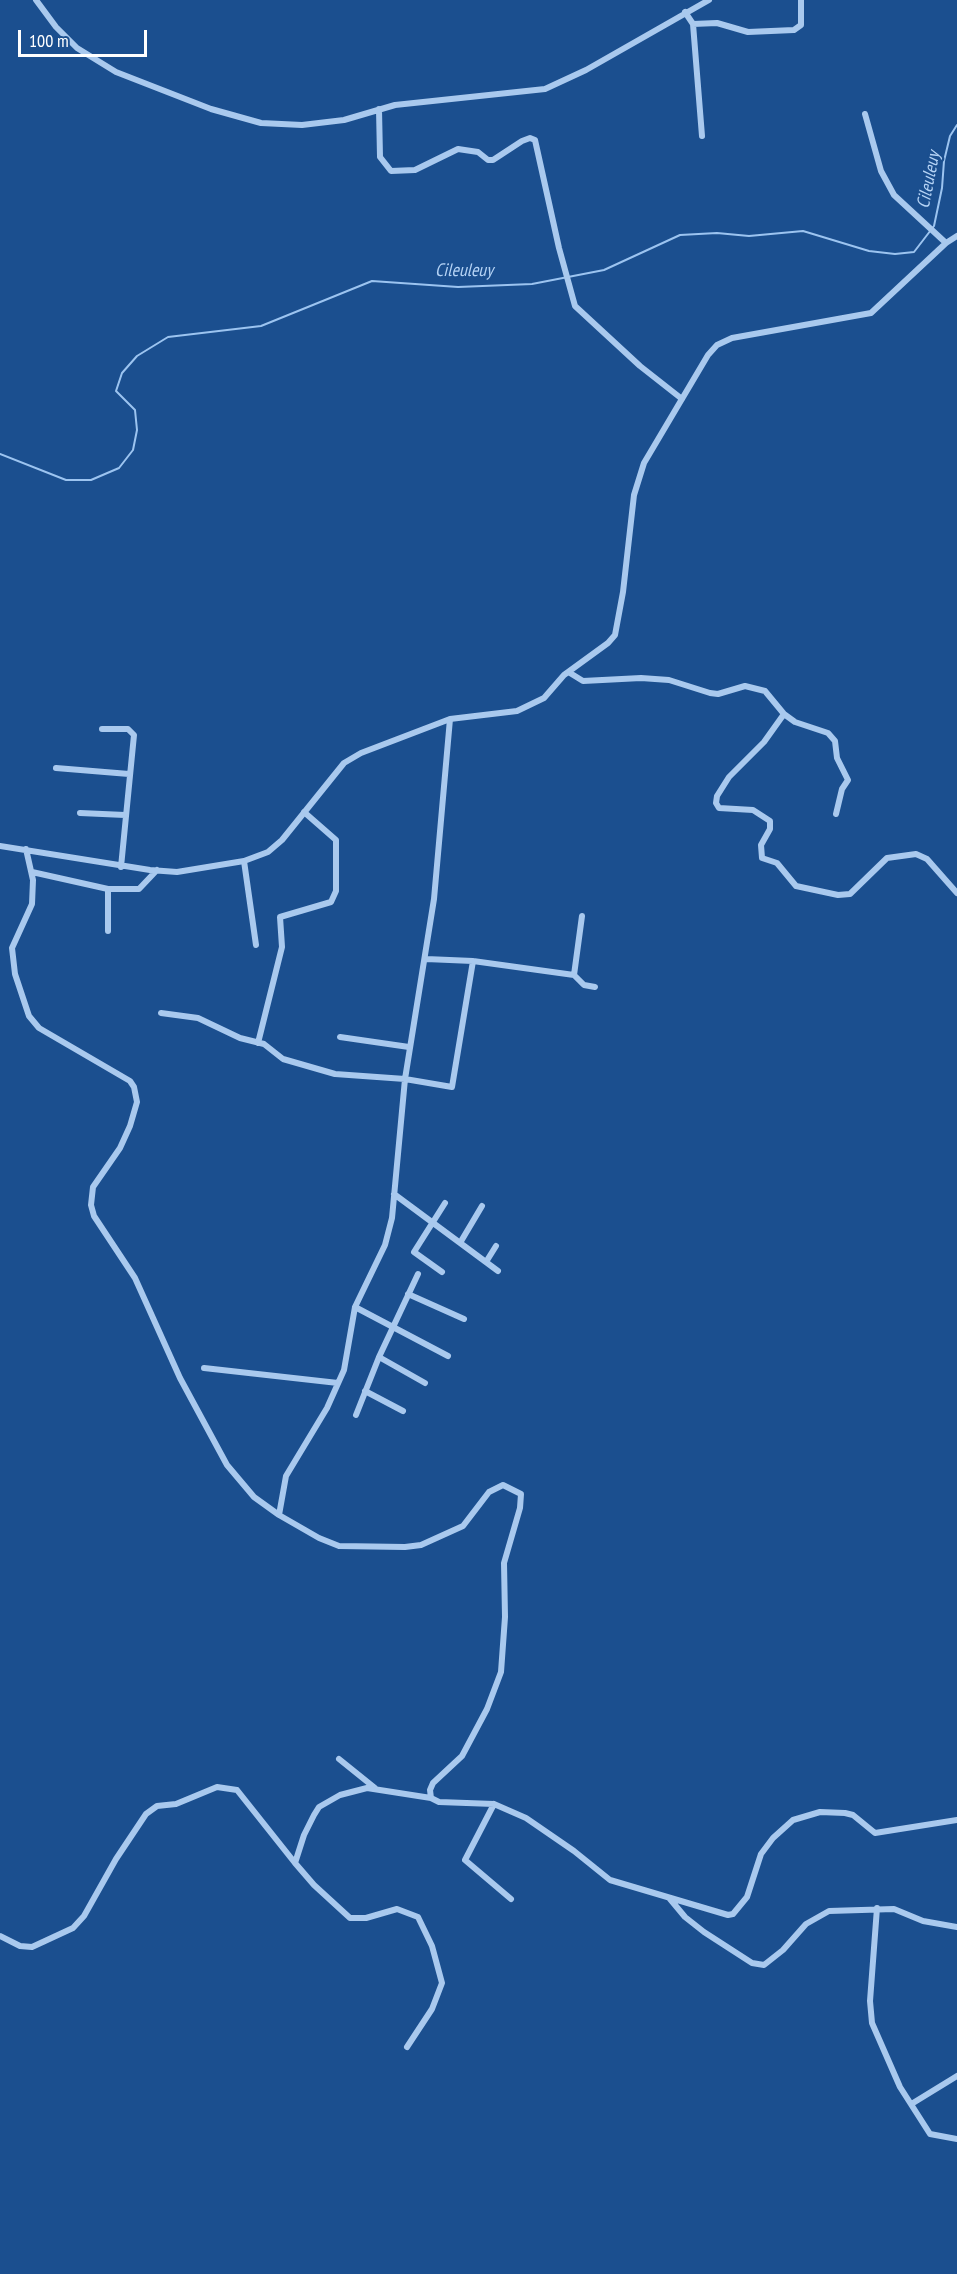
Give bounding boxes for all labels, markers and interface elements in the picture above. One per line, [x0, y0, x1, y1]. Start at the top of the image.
scale bar [21, 18, 150, 56]
text: 100 m [29, 29, 69, 52]
water label: Cileuleuy [913, 150, 945, 210]
water label: Cileuleuy [435, 260, 493, 282]

